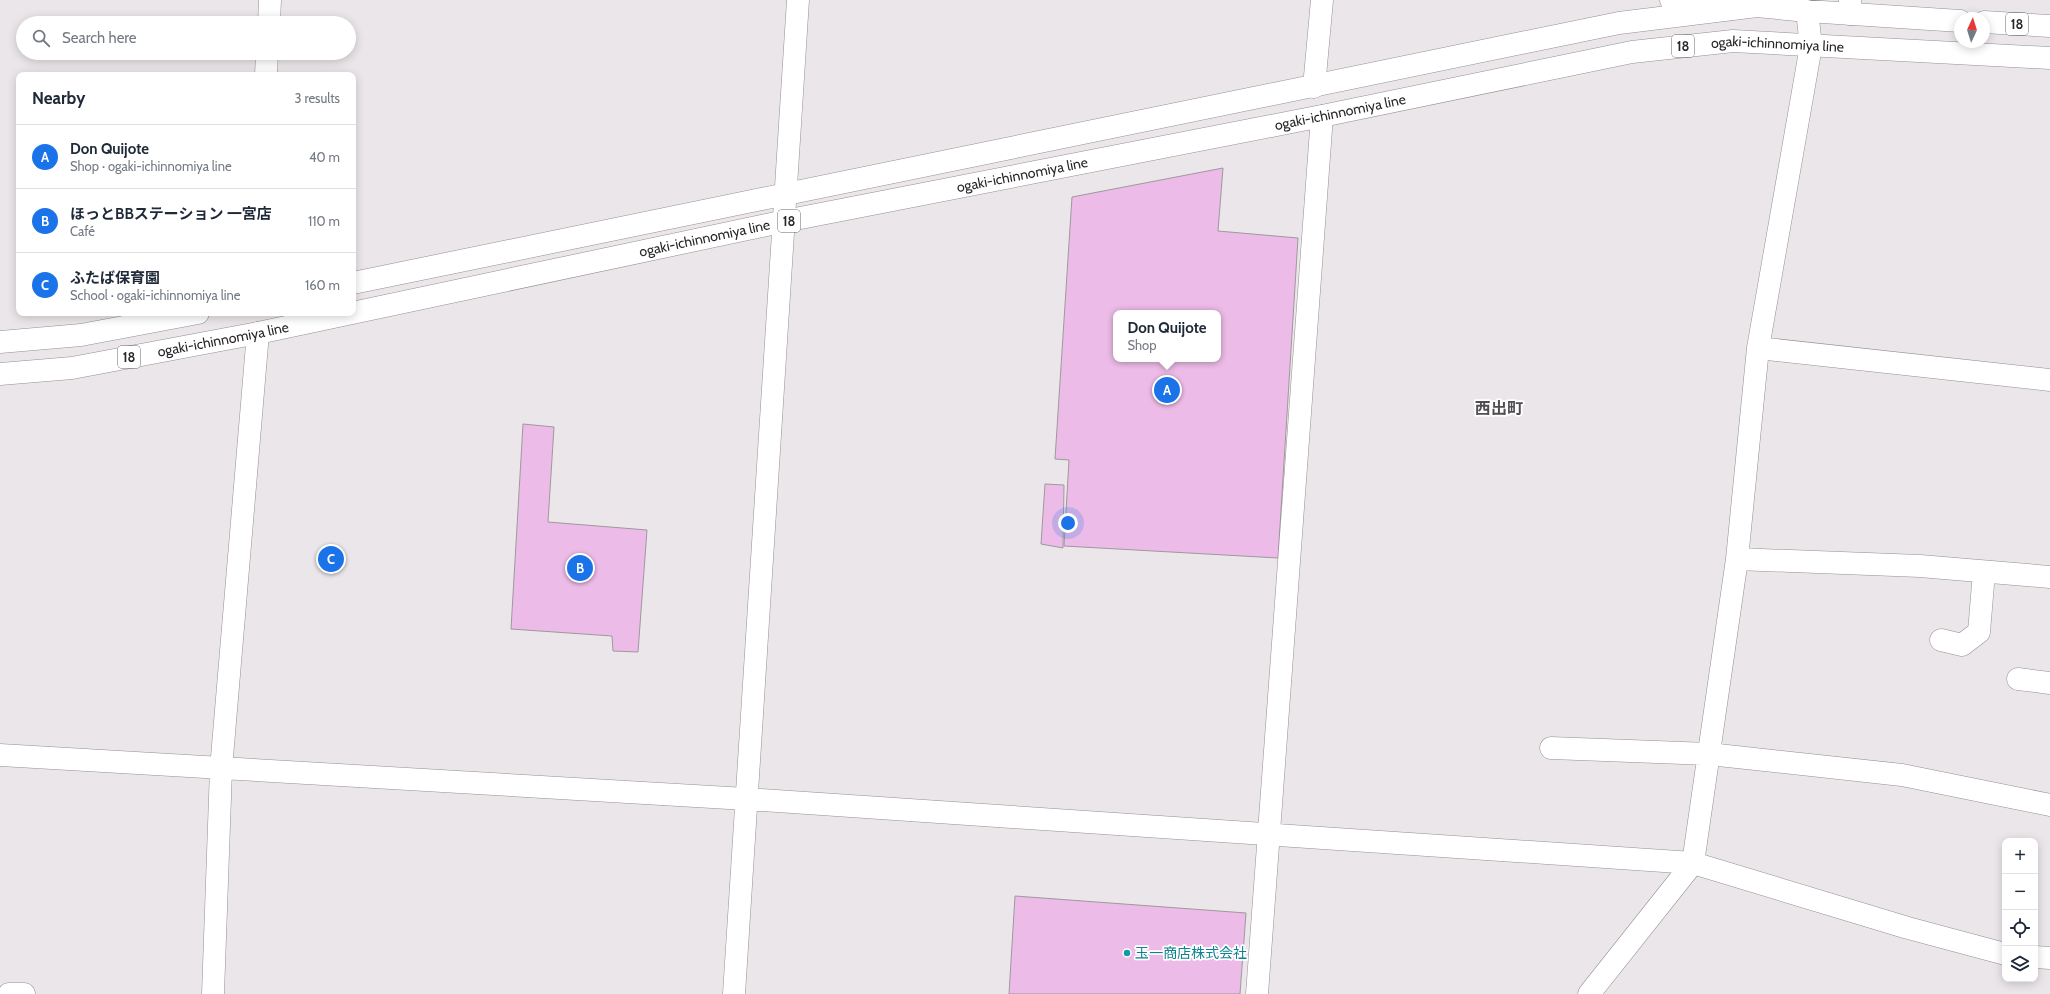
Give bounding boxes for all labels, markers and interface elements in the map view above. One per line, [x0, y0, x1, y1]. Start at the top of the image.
north arrow [1954, 12, 1990, 48]
road number: 18 [2006, 13, 2028, 35]
search box [16, 16, 356, 60]
icon: search [30, 27, 52, 49]
text: Search here [62, 29, 137, 47]
street label: ogaki-ichinnomiya line [1710, 32, 1844, 56]
road number: 18 [1672, 35, 1694, 57]
text: Nearby [32, 88, 85, 108]
text: 3 results [294, 90, 340, 106]
street label: ogaki-ichinnomiya line [1273, 90, 1407, 134]
text: Don Quijote [70, 140, 149, 158]
text: A [41, 149, 49, 165]
text: 40 m [309, 149, 340, 165]
street label: ogaki-ichinnomiya line [955, 153, 1089, 196]
text: Shop · ogaki-ichinnomiya line [70, 158, 232, 174]
text: ほっとBBステーション 一宮店 [70, 205, 272, 223]
road number: 18 [778, 210, 800, 232]
text: B [41, 213, 49, 229]
text: 110 m [308, 213, 340, 229]
street label: ogaki-ichinnomiya line [637, 215, 772, 261]
text: Café [70, 223, 95, 239]
text: ふたば保育園 [70, 269, 160, 287]
text: C [41, 277, 49, 293]
text: 160 m [305, 277, 340, 293]
text: School · ogaki-ichinnomiya line [70, 287, 241, 303]
popup [1113, 310, 1221, 362]
street label: ogaki-ichinnomiya line [156, 318, 290, 361]
text: Don Quijote [1127, 319, 1207, 337]
text: Shop [1127, 337, 1156, 353]
road number: 18 [118, 346, 140, 368]
pin: A [1154, 375, 1180, 405]
district label: 西出町 [1475, 399, 1523, 418]
your location [1058, 513, 1078, 533]
pin: C [318, 544, 344, 574]
pin: B [567, 553, 593, 583]
map controls [2002, 838, 2038, 982]
button: + [2002, 838, 2038, 874]
button: − [2002, 874, 2038, 910]
button: locate [2002, 910, 2038, 946]
place label: 玉一商店株式会社 [1135, 944, 1247, 962]
button: layers [2002, 946, 2038, 982]
marker: 玉一商店株式会社 [1122, 948, 1132, 958]

